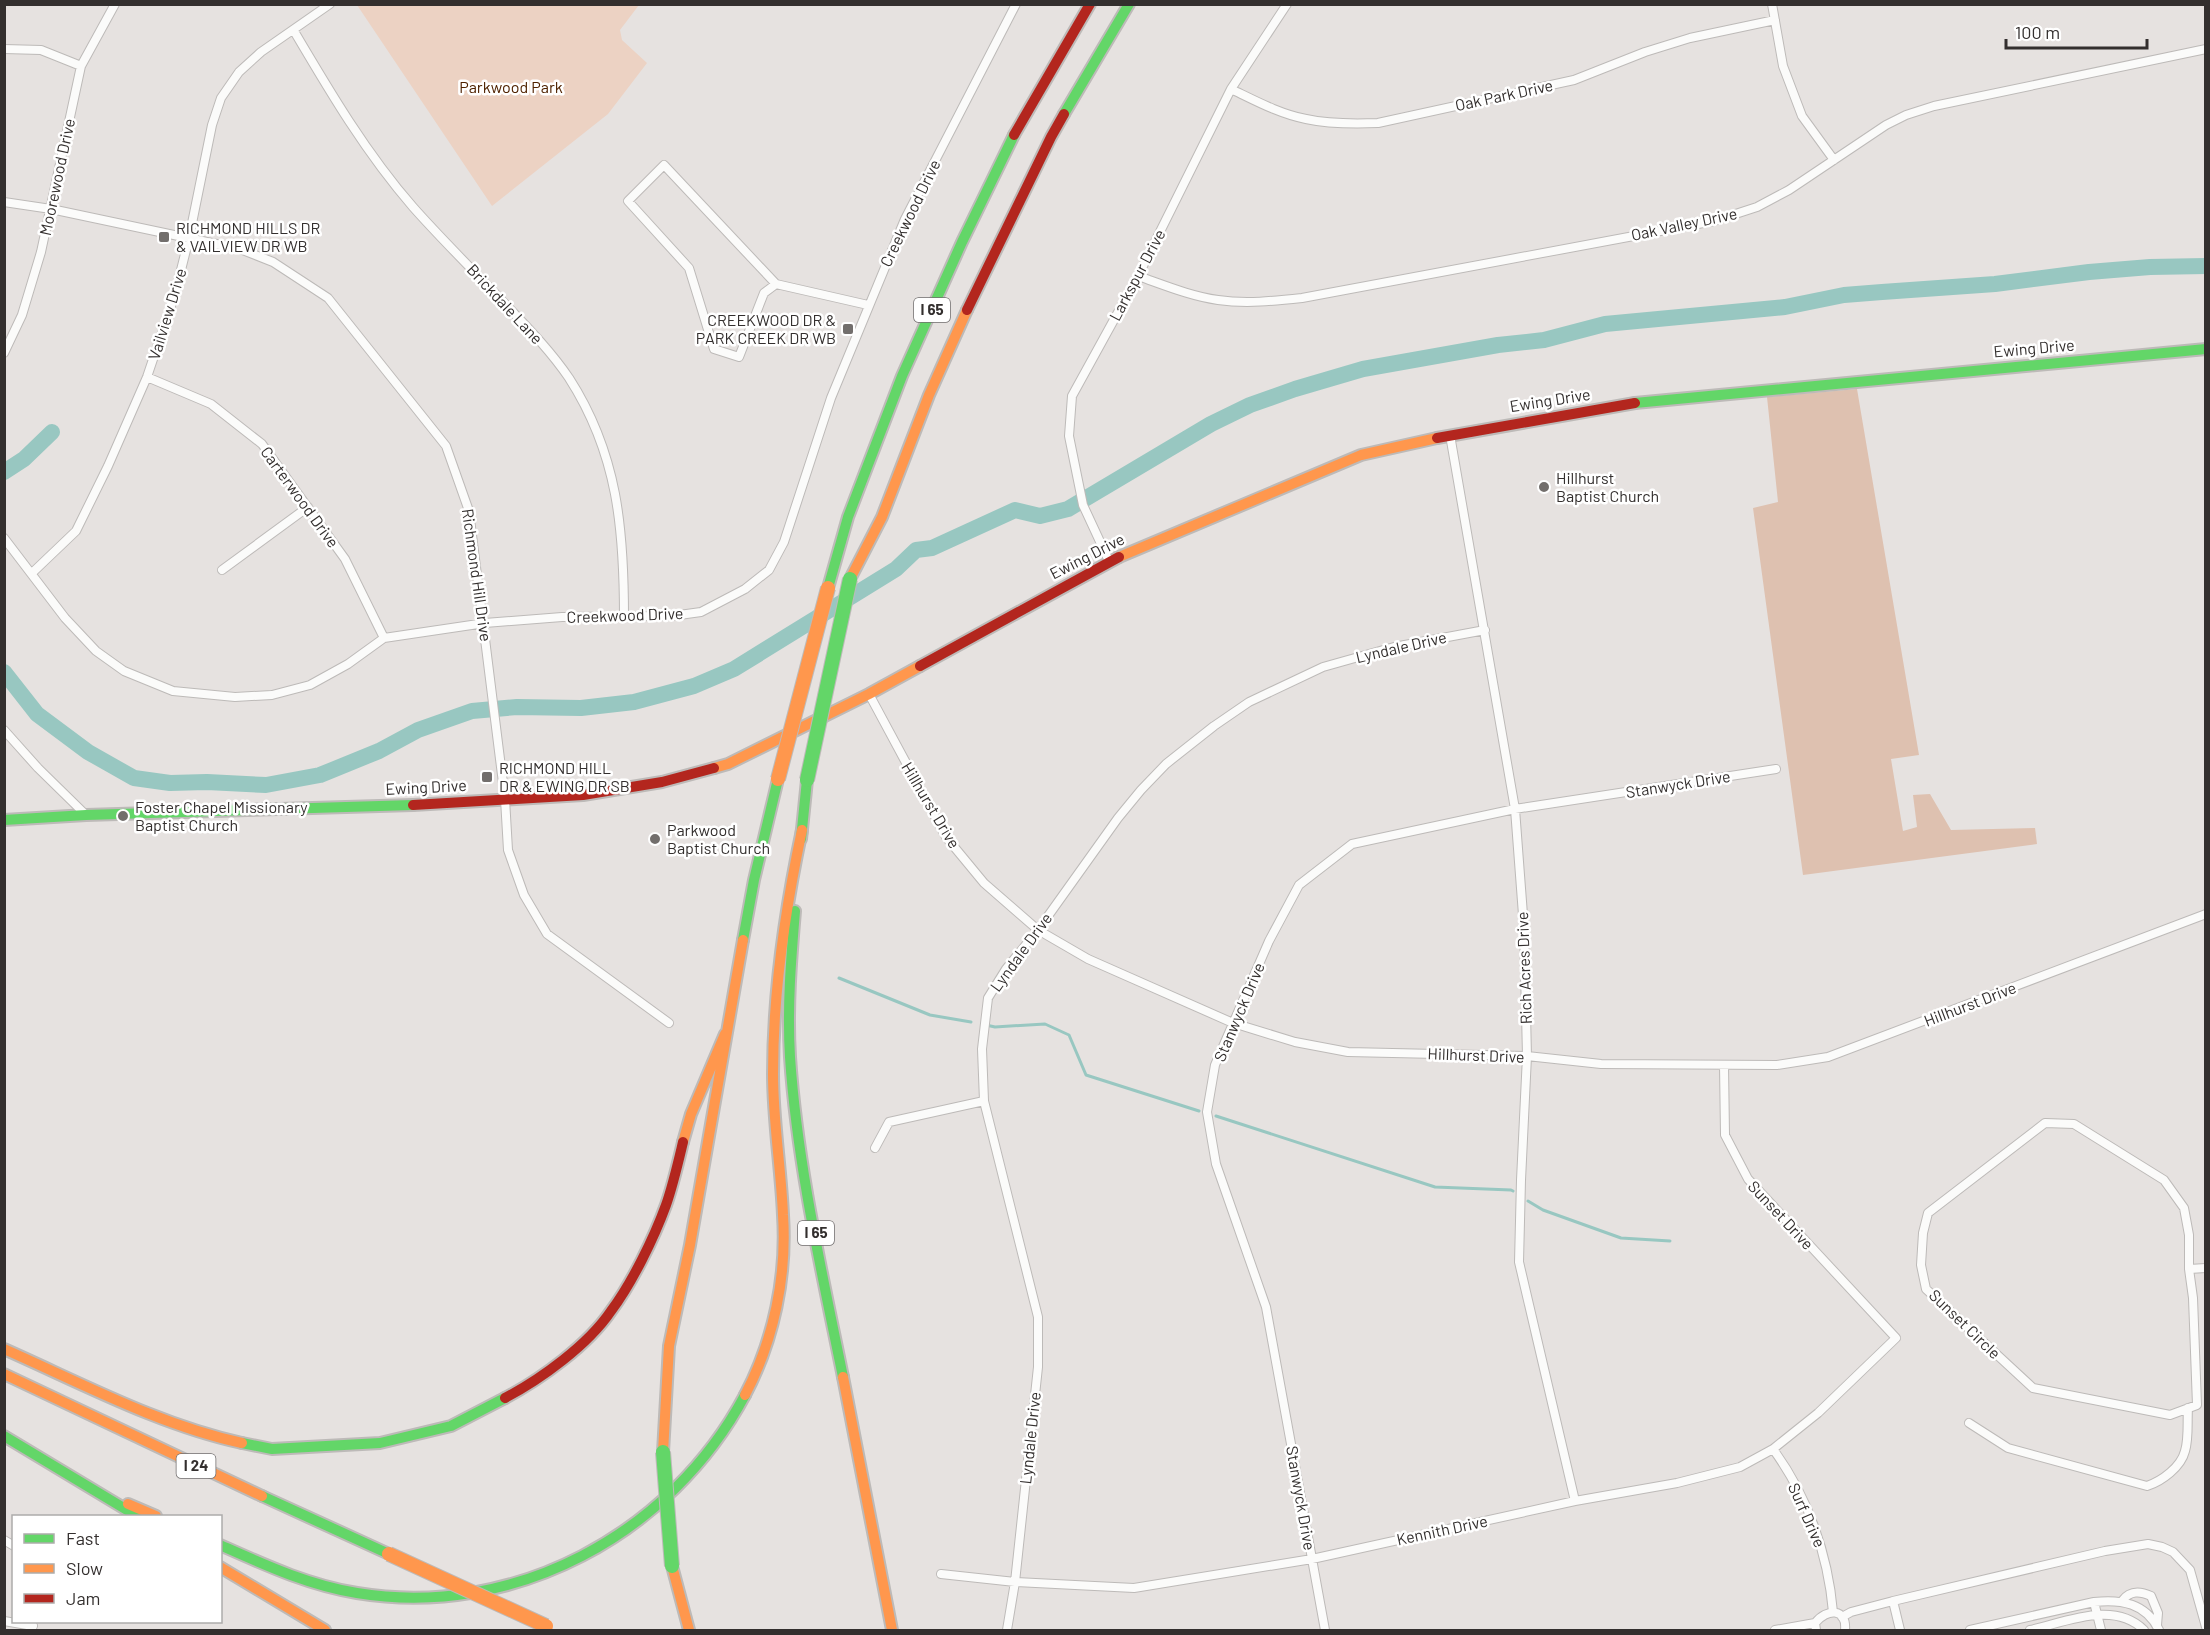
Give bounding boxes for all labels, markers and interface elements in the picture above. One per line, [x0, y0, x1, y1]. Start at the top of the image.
scale bar [2006, 12, 2147, 50]
text: 100 m [2015, 21, 2060, 43]
street label: Oak Park Drive [1453, 75, 1555, 114]
park label: Parkwood Park [459, 77, 563, 96]
street label: Moorewood Drive [35, 117, 78, 237]
street label: Creekwood Drive [875, 156, 944, 269]
street label: Oak Valley Drive [1629, 203, 1739, 244]
place label: RICHMOND HILLS DR & VAILVIEW DR WB [176, 218, 320, 255]
street label: Larkspur Drive [1105, 226, 1169, 324]
marker: RICHMOND HILLS DR & VAILVIEW DR WB [157, 230, 171, 244]
street label: Brickdale Lane [463, 260, 547, 348]
street label: Vailview Drive [144, 266, 189, 362]
road number: I 65 [914, 298, 950, 322]
place label: CREEKWOOD DR & PARK CREEK DR WB [696, 310, 836, 347]
marker: CREEKWOOD DR & PARK CREEK DR WB [841, 322, 855, 336]
street label: Ewing Drive [1993, 334, 2075, 361]
street label: Ewing Drive [1508, 384, 1592, 415]
street label: Carterwood Drive [257, 442, 344, 551]
place label: Hillhurst Baptist Church [1556, 468, 1659, 505]
marker: Hillhurst Baptist Church [1537, 480, 1551, 494]
street label: Richmond Hill Drive [459, 507, 496, 643]
street label: Ewing Drive [1046, 529, 1127, 582]
street label: Creekwood Drive [566, 603, 684, 626]
street label: Lyndale Drive [1354, 627, 1448, 666]
place label: RICHMOND HILL DR & EWING DR SB [499, 758, 630, 795]
street label: Hillhurst Drive [898, 758, 965, 851]
street label: Stanwyck Drive [1624, 766, 1732, 801]
marker: RICHMOND HILL DR & EWING DR SB [480, 770, 494, 784]
street label: Ewing Drive [385, 775, 467, 798]
place label: Foster Chapel Missionary Baptist Church [135, 797, 308, 834]
marker: Foster Chapel Missionary Baptist Church [116, 809, 130, 823]
place label: Parkwood Baptist Church [667, 820, 770, 857]
marker: Parkwood Baptist Church [648, 832, 662, 846]
street label: Lyndale Drive [986, 909, 1056, 995]
street label: Rich Acres Drive [1512, 911, 1535, 1025]
street label: Stanwyck Drive [1209, 959, 1268, 1064]
street label: Hillhurst Drive [1921, 977, 2019, 1030]
street label: Hillhurst Drive [1427, 1043, 1525, 1066]
street label: Sunset Drive [1745, 1176, 1818, 1253]
road number: I 65 [798, 1221, 834, 1245]
street label: Sunset Circle [1926, 1285, 2005, 1362]
street label: Lyndale Drive [1015, 1391, 1044, 1485]
street label: Stanwyck Drive [1283, 1444, 1320, 1552]
road number: I 24 [176, 1454, 216, 1478]
street label: Surf Drive [1785, 1480, 1830, 1550]
street label: Kennith Drive [1395, 1511, 1489, 1548]
legend [12, 1515, 222, 1623]
text: Fast [66, 1527, 100, 1549]
text: Slow [66, 1557, 103, 1579]
text: Jam [66, 1587, 100, 1609]

